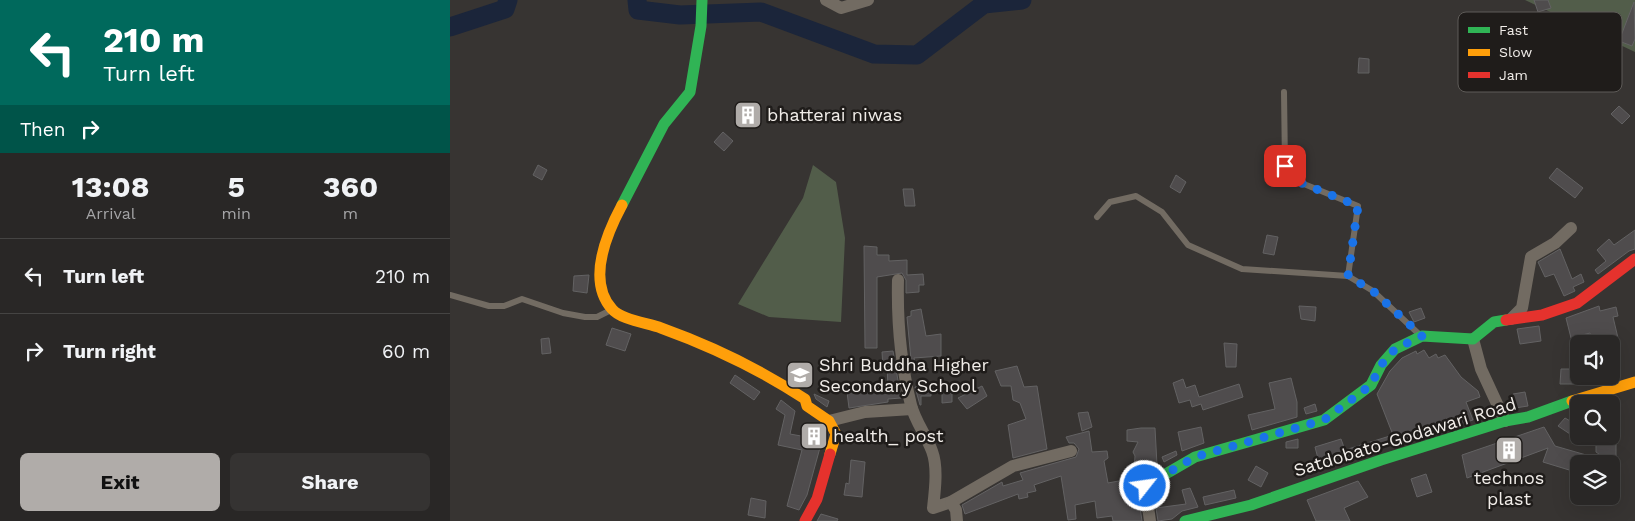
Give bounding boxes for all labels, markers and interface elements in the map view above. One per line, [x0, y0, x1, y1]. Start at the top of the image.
legend [1458, 12, 1622, 92]
text: 210 m [103, 19, 204, 61]
icon: left [20, 20, 85, 85]
text: Fast [1499, 22, 1528, 38]
text: Slow [1499, 44, 1532, 60]
text: Turn left [103, 61, 195, 86]
text: Jam [1499, 67, 1528, 83]
building icon: bhatterai niwas [733, 100, 763, 130]
place label: bhatterai niwas [767, 104, 902, 125]
icon: right [76, 115, 104, 143]
text: Then [20, 118, 66, 141]
pin [1264, 145, 1306, 187]
icon: arrive [1271, 152, 1299, 180]
text: 13:08 [72, 169, 150, 204]
text: 5 [227, 169, 245, 204]
text: 360 [323, 169, 378, 204]
text: Arrival [86, 204, 136, 223]
text: min [221, 204, 251, 223]
text: m [343, 204, 358, 223]
icon: left [20, 262, 48, 290]
text: Turn left [63, 265, 144, 288]
text: 210 m [375, 265, 430, 288]
map controls [1570, 335, 1620, 505]
button: sound [1570, 335, 1620, 385]
icon: right [20, 337, 48, 365]
text: Turn right [63, 340, 156, 363]
text: 60 m [382, 340, 430, 363]
place label: Shri Buddha Higher Secondary School [819, 354, 989, 396]
school or university icon: Shri Buddha Higher Secondary School [785, 360, 815, 390]
street label: Satdobato-Godawari Road [1291, 393, 1519, 480]
button: search [1570, 395, 1620, 445]
building icon: health_ post [799, 421, 829, 451]
place label: health_ post [833, 425, 944, 446]
building icon: technos plast [1494, 435, 1524, 465]
button: Exit [20, 453, 220, 511]
button: Share [230, 453, 430, 511]
button: layers [1570, 455, 1620, 505]
position arrow [1118, 459, 1170, 511]
place label: technos plast [1474, 467, 1544, 509]

